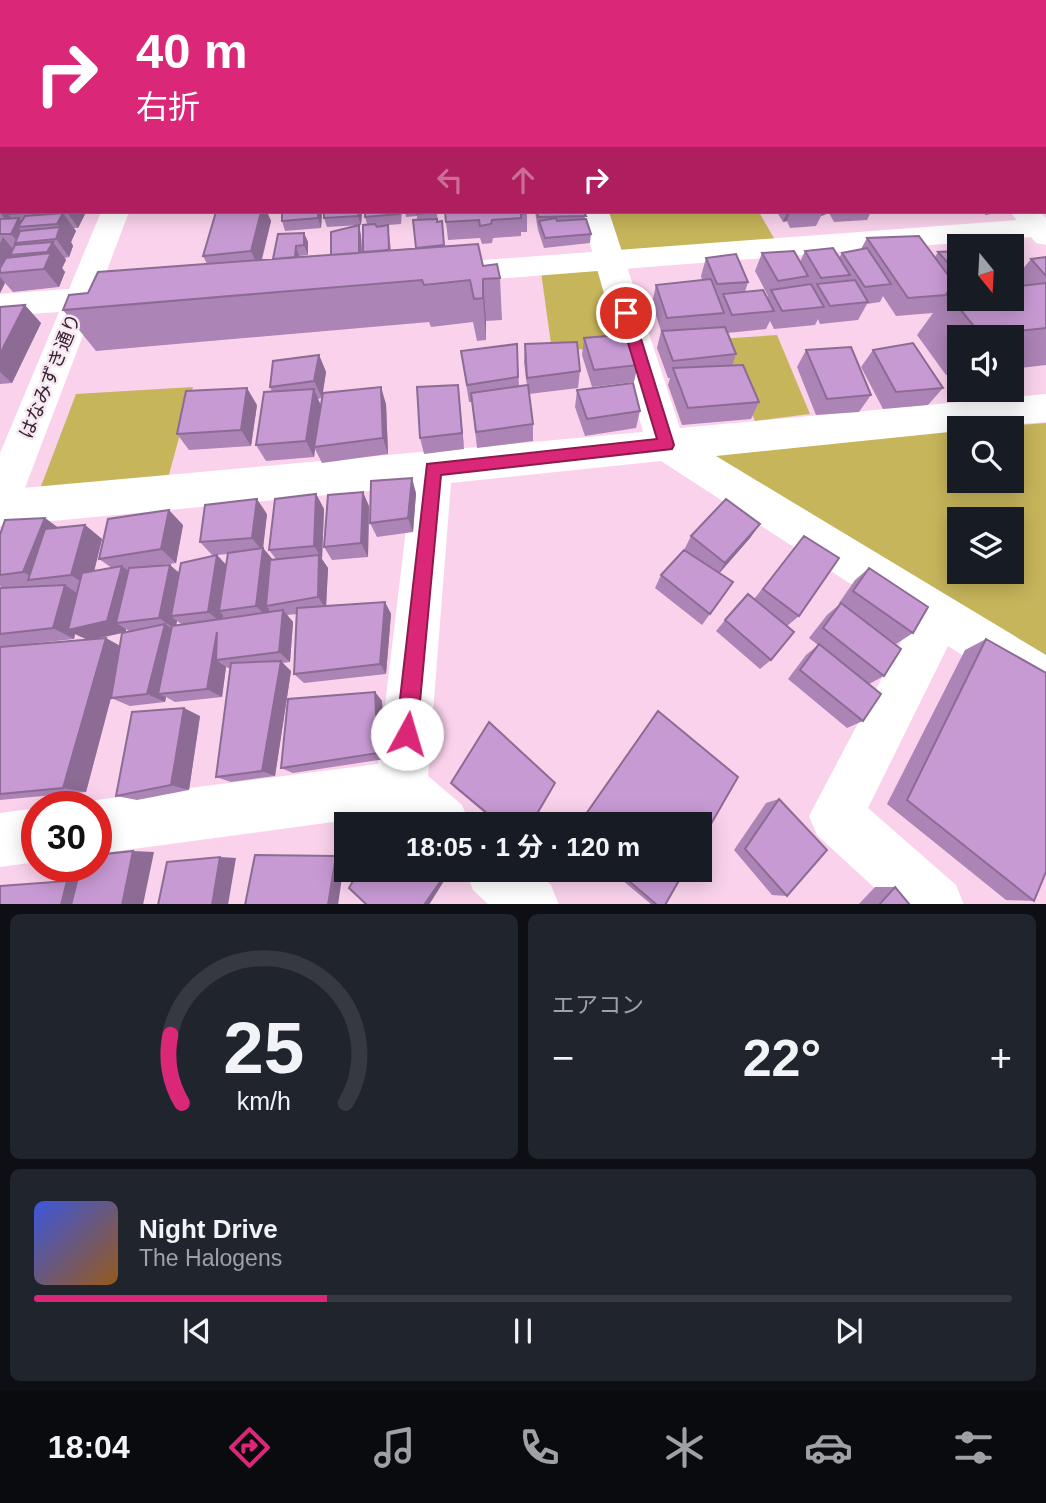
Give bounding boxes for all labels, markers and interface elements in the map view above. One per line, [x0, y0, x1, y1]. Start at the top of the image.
text: 40 m [136, 24, 248, 78]
icon: right [21, 28, 112, 119]
text: 右折 [136, 89, 200, 125]
icon: left [431, 161, 469, 199]
icon: ahead [504, 161, 542, 199]
icon: right [577, 161, 615, 199]
north arrow [947, 234, 1024, 312]
map controls [947, 234, 1024, 584]
pin [596, 283, 656, 343]
icon: arrive [607, 294, 645, 332]
street label: はなみずき通り [15, 310, 85, 442]
button: sound [947, 325, 1024, 402]
button: search [947, 416, 1024, 493]
button: layers [947, 507, 1024, 584]
position arrow [370, 697, 444, 771]
speed limit sign: 30 [21, 791, 112, 882]
text: 18:05 · 1 分 · 120 m [406, 832, 640, 862]
text: エアコン [552, 992, 644, 1018]
text: 25 [224, 1007, 304, 1088]
text: 22° [743, 1029, 821, 1087]
text: − [552, 1037, 574, 1079]
text: + [990, 1037, 1012, 1079]
text: km/h [237, 1086, 291, 1114]
text: Night Drive [139, 1214, 278, 1244]
text: The Halogens [139, 1245, 282, 1271]
icon: previous [178, 1312, 216, 1350]
icon: pause [504, 1312, 542, 1350]
icon: next [830, 1312, 868, 1350]
icon: directions [225, 1423, 274, 1472]
icon: music [370, 1423, 419, 1472]
icon: phone [515, 1423, 564, 1472]
icon: climate [660, 1423, 709, 1472]
icon: car [804, 1423, 853, 1472]
icon: filters [949, 1423, 998, 1472]
text: 18:04 [48, 1429, 130, 1465]

